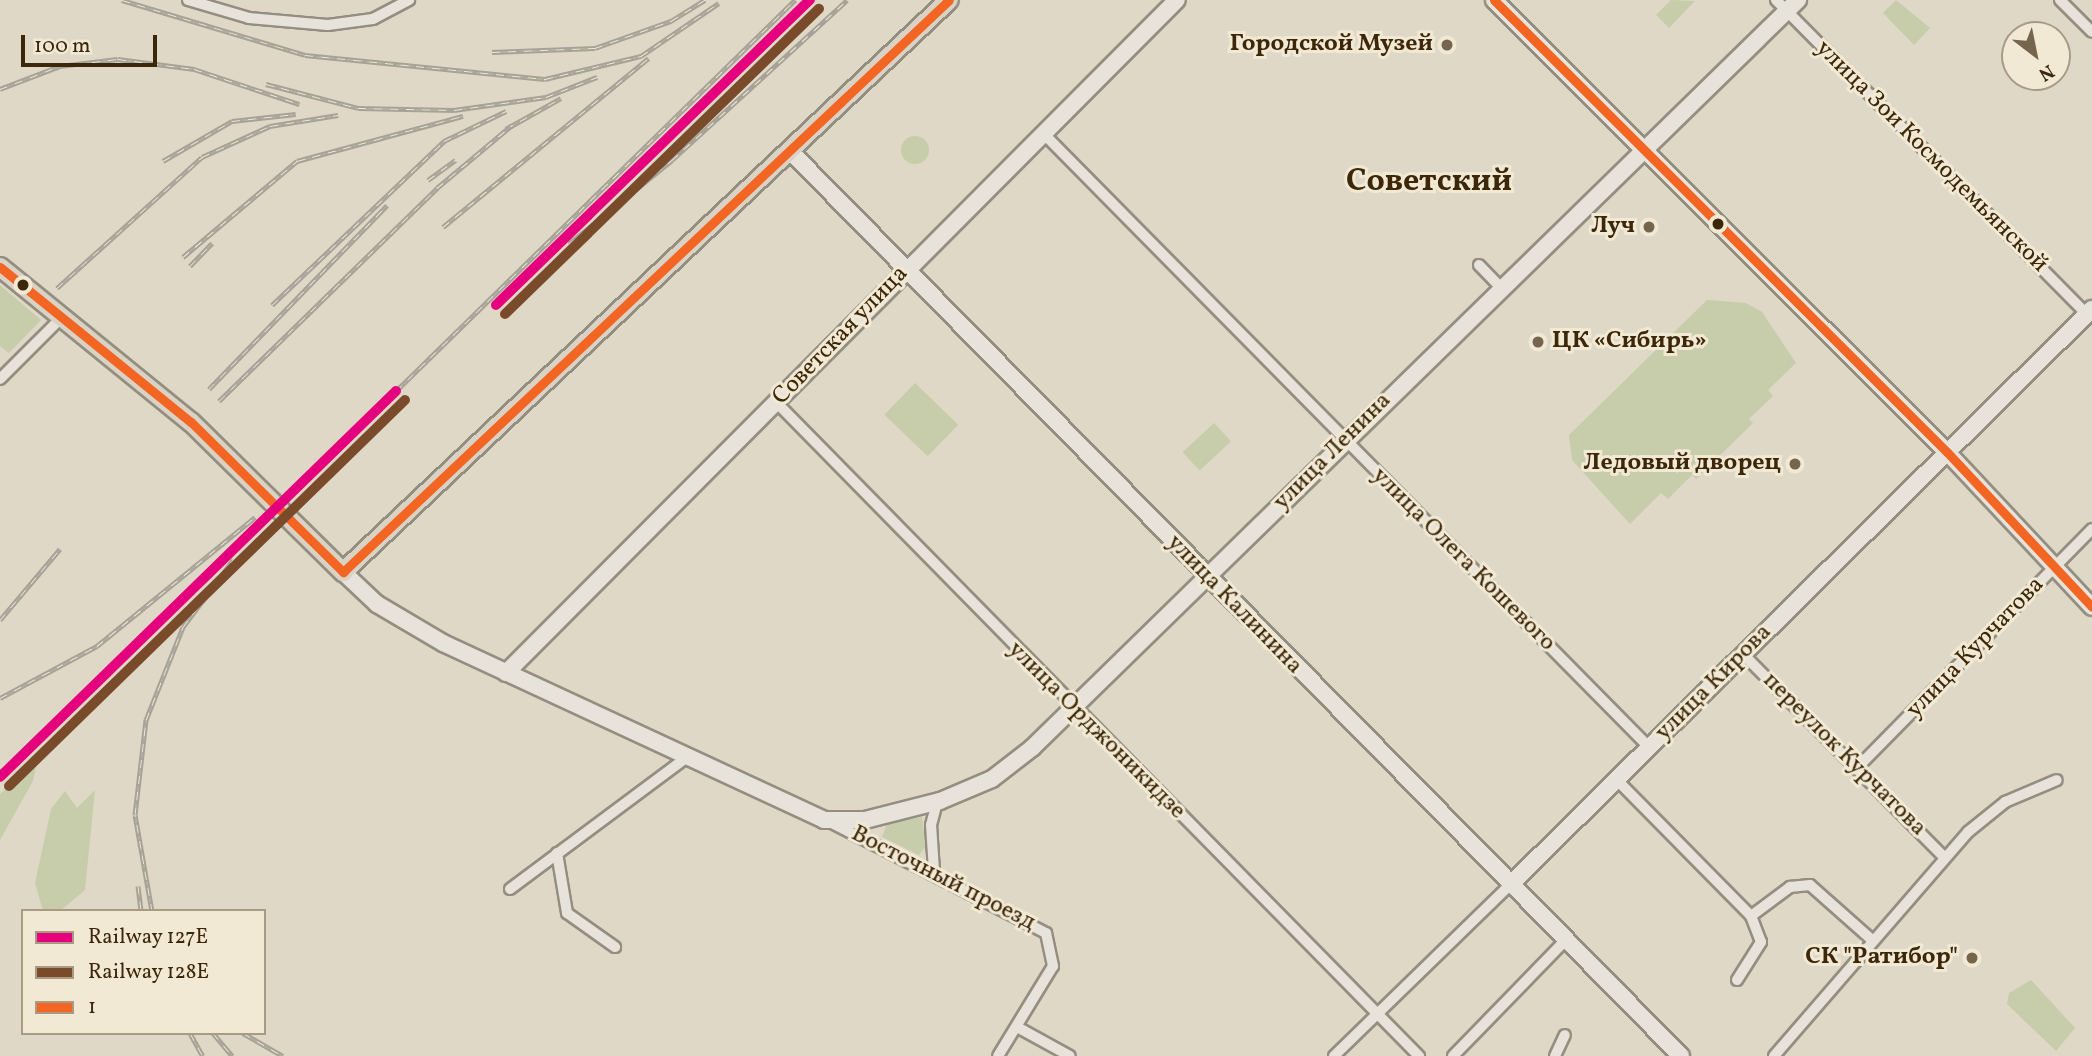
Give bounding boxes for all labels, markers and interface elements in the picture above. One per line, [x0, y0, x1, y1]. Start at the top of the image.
scale bar [24, 21, 161, 65]
north arrow [2001, 21, 2071, 91]
place label: Городской Музей [1230, 31, 1433, 59]
text: 100 m [34, 32, 91, 61]
street label: улица Зои Космодемьянской [1809, 35, 2053, 279]
marker: Городской Музей [1439, 37, 1455, 53]
text: N [2033, 57, 2059, 87]
district label: Советский [1346, 163, 1512, 201]
place label: Луч [1591, 213, 1635, 241]
unlabelled marker [1711, 217, 1725, 231]
marker: Луч [1641, 219, 1657, 235]
street label: Советская улица [767, 260, 915, 412]
unlabelled marker [16, 278, 30, 292]
place label: ЦК «Сибирь» [1552, 328, 1707, 356]
marker: ЦК «Сибирь» [1530, 334, 1546, 350]
street label: улица Ленина [1268, 387, 1398, 517]
place label: Ледовый дворец [1584, 450, 1781, 478]
marker: Ледовый дворец [1787, 456, 1803, 472]
street label: улица Олега Кошевого [1365, 462, 1561, 658]
street label: улица Калинина [1160, 529, 1308, 681]
street label: улица Курчатова [1901, 571, 2051, 725]
street label: улица Кирова [1650, 619, 1778, 747]
street label: улица Орджоникидзе [1001, 636, 1191, 826]
street label: переулок Курчатова [1756, 667, 1932, 843]
street label: Восточный проезд [846, 820, 1040, 938]
legend [21, 909, 266, 1035]
text: Railway 127Е [88, 923, 208, 952]
place label: СК "Ратибор" [1805, 944, 1958, 972]
marker: СК "Ратибор" [1964, 950, 1980, 966]
text: Railway 128Е [88, 958, 209, 987]
text: 1 [88, 993, 96, 1022]

